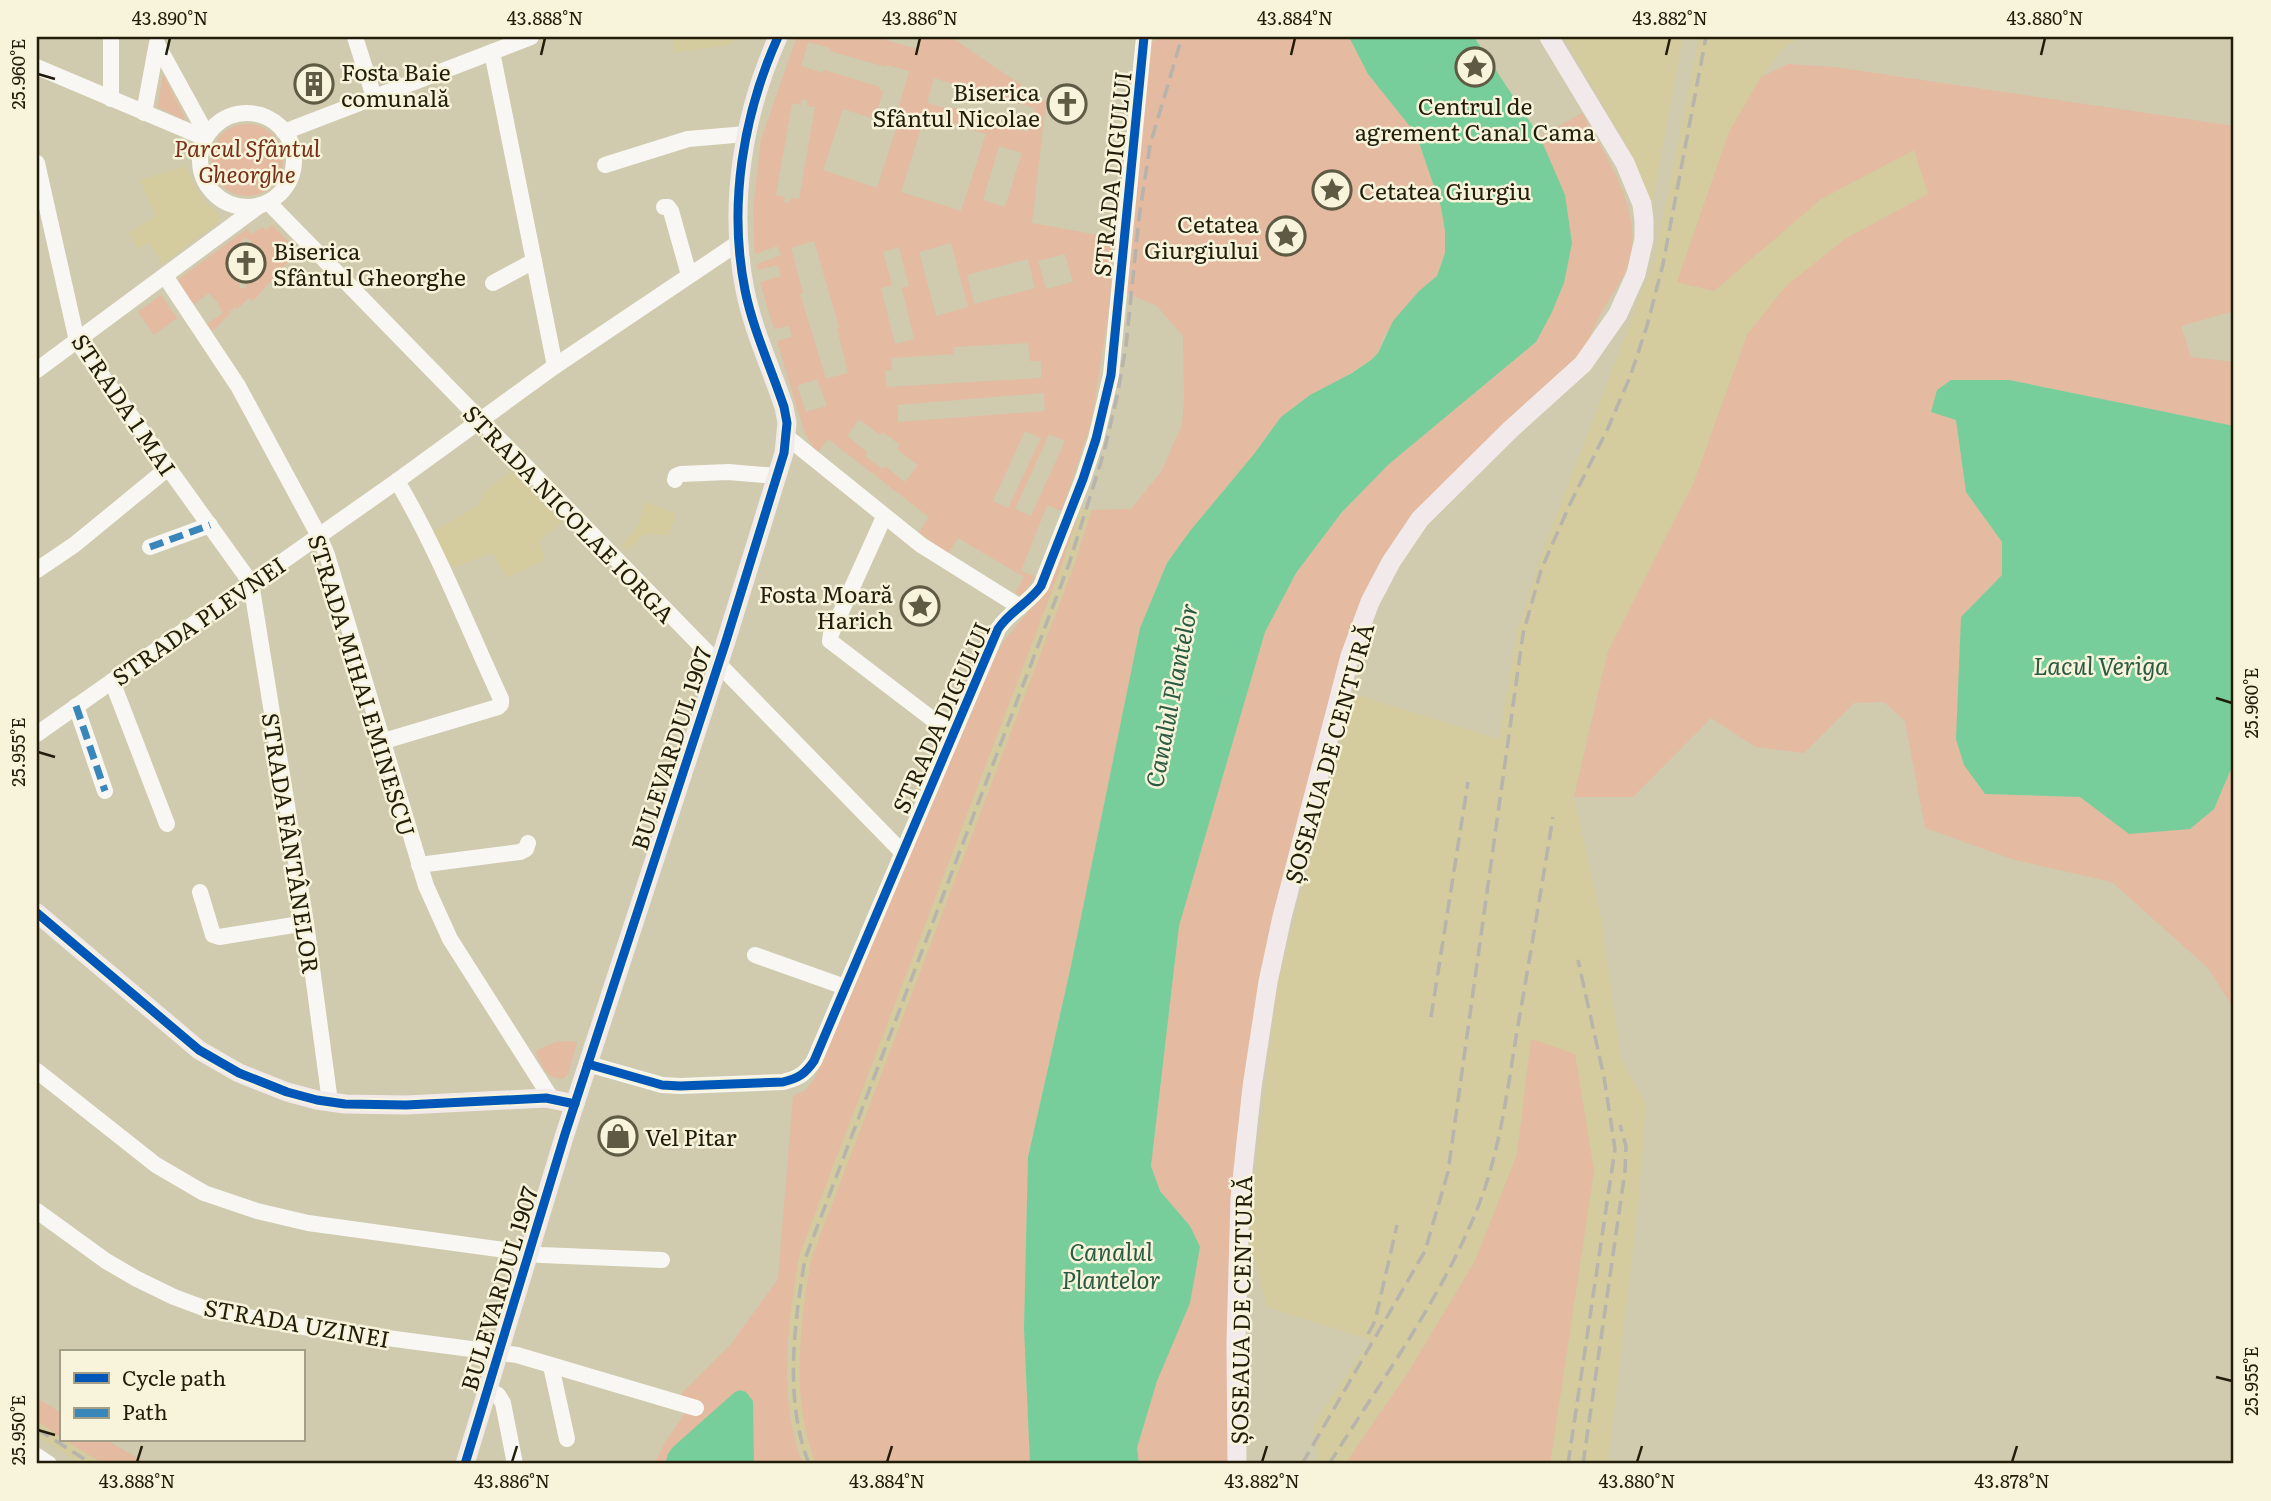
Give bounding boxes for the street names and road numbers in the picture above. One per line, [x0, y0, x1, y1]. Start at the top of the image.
street label: STRADA DIGULUI [1083, 70, 1139, 278]
street label: STRADA 1 MAI [65, 326, 185, 482]
street label: STRADA NICOLAE IORGA [457, 396, 684, 630]
street label: STRADA MIHAI EMINESCU [301, 530, 425, 840]
street label: STRADA PLEVNEI [104, 547, 292, 693]
street label: STRADA DIGULUI [883, 616, 997, 818]
street label: ȘOSEAUA DE CENTURĂ [1275, 619, 1381, 887]
street label: BULEVARDUL 1907 [621, 642, 719, 854]
street label: STRADA FÂNTÂNELOR [255, 710, 329, 976]
street label: ȘOSEAUA DE CENTURĂ [1221, 1175, 1259, 1445]
street label: BULEVARDUL 1907 [451, 1181, 545, 1394]
street label: STRADA UZINEI [201, 1289, 393, 1355]

